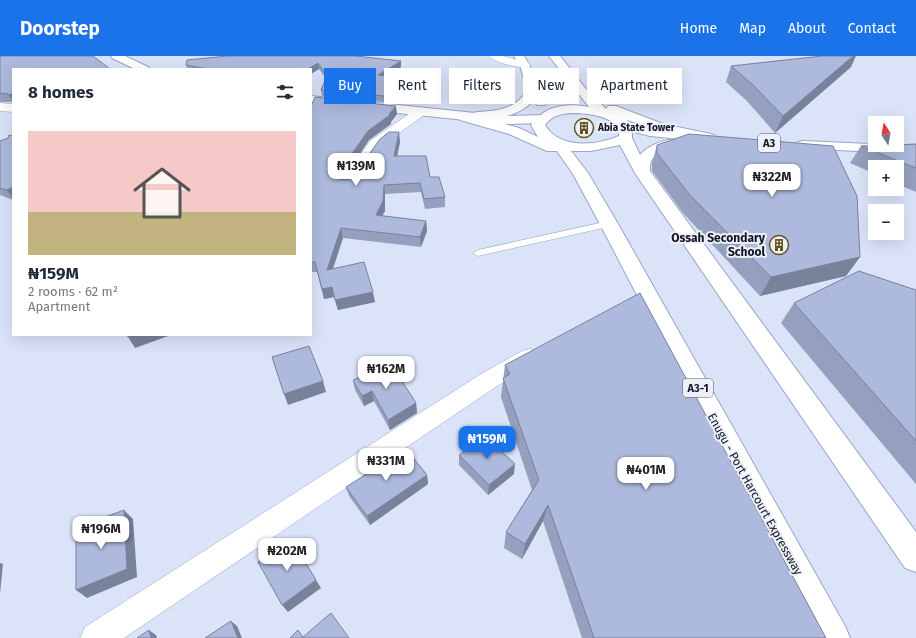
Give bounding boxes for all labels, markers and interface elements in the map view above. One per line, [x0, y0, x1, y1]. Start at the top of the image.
text: Doorstep [20, 17, 100, 40]
text: Home [680, 20, 717, 37]
text: Map [739, 20, 766, 37]
text: About [788, 20, 826, 37]
text: Contact [848, 20, 896, 37]
chip: Buy [324, 68, 376, 104]
chip: Rent [384, 68, 441, 104]
chip: Filters [449, 68, 515, 104]
chip: New [523, 68, 579, 104]
chip: Apartment [587, 68, 682, 104]
icon: filters [274, 81, 296, 103]
text: 8 homes [28, 82, 94, 103]
north arrow [868, 116, 904, 152]
map controls [868, 116, 904, 240]
building icon: Abia State Tower [573, 117, 595, 139]
place label: Abia State Tower [597, 122, 676, 134]
road number: A3 [758, 134, 780, 152]
pin: ₦139M [328, 153, 384, 187]
icon: home [126, 157, 198, 229]
text: ₦139M [337, 158, 375, 173]
button: + [868, 160, 904, 196]
pin: ₦322M [744, 164, 800, 198]
text: ₦322M [753, 169, 791, 184]
button: − [868, 204, 904, 240]
place label: Ossah Secondary School [671, 231, 766, 259]
building icon: Ossah Secondary School [768, 234, 790, 256]
text: ₦159M [28, 263, 79, 284]
text: 2 rooms · 62 m² [28, 284, 118, 299]
text: Apartment [28, 299, 90, 314]
pin: ₦162M [358, 356, 414, 390]
text: ₦162M [367, 361, 405, 376]
road number: A3-1 [683, 379, 713, 397]
street label: Enugu - Port Harcourt Expressway [705, 411, 805, 577]
pin: ₦159M [459, 426, 515, 460]
text: ₦159M [468, 431, 506, 446]
pin: ₦331M [358, 448, 414, 482]
text: ₦331M [367, 453, 405, 468]
pin: ₦401M [618, 457, 674, 491]
text: ₦401M [626, 462, 666, 477]
pin: ₦196M [73, 516, 129, 550]
text: ₦196M [81, 521, 121, 536]
pin: ₦202M [259, 538, 315, 572]
text: ₦202M [267, 543, 307, 558]

